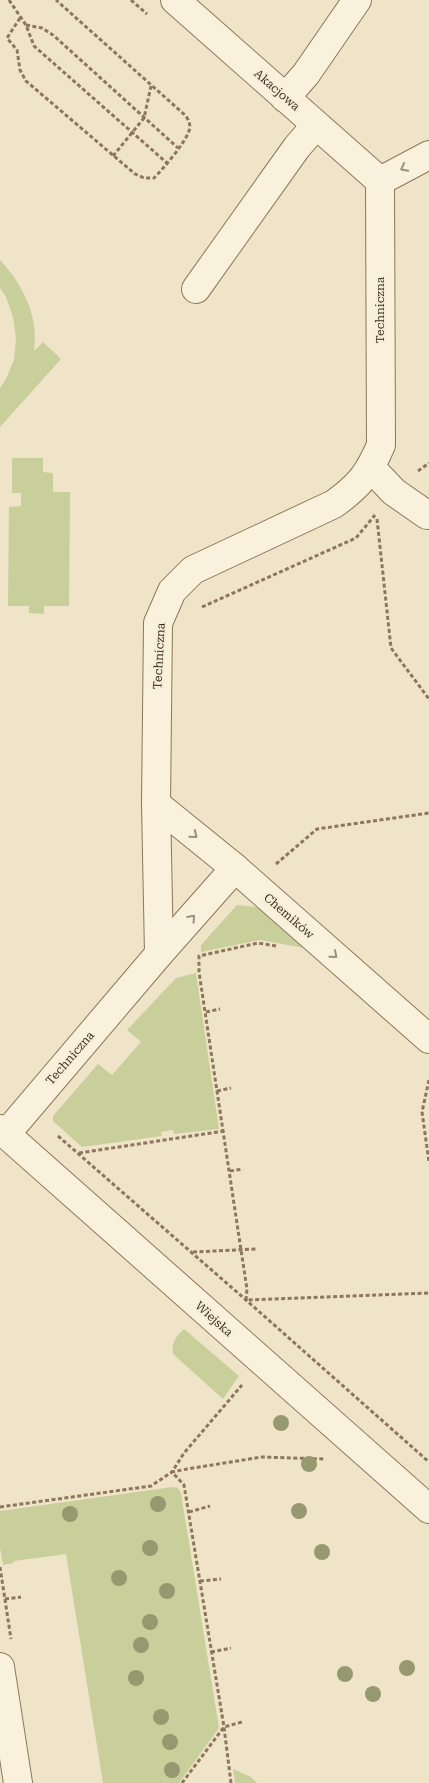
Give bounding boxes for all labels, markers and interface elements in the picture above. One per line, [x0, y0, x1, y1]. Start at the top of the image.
street label: Akacjowa [251, 66, 303, 114]
one-way arrow [401, 162, 410, 172]
street label: Techniczna [373, 276, 387, 343]
street label: Techniczna [150, 622, 168, 690]
one-way arrow [188, 829, 197, 838]
street label: Chemików [261, 890, 317, 942]
one-way arrow [186, 915, 194, 924]
one-way arrow [328, 950, 337, 958]
street label: Techniczna [43, 1028, 97, 1088]
street label: Wiejska [192, 1299, 236, 1340]

